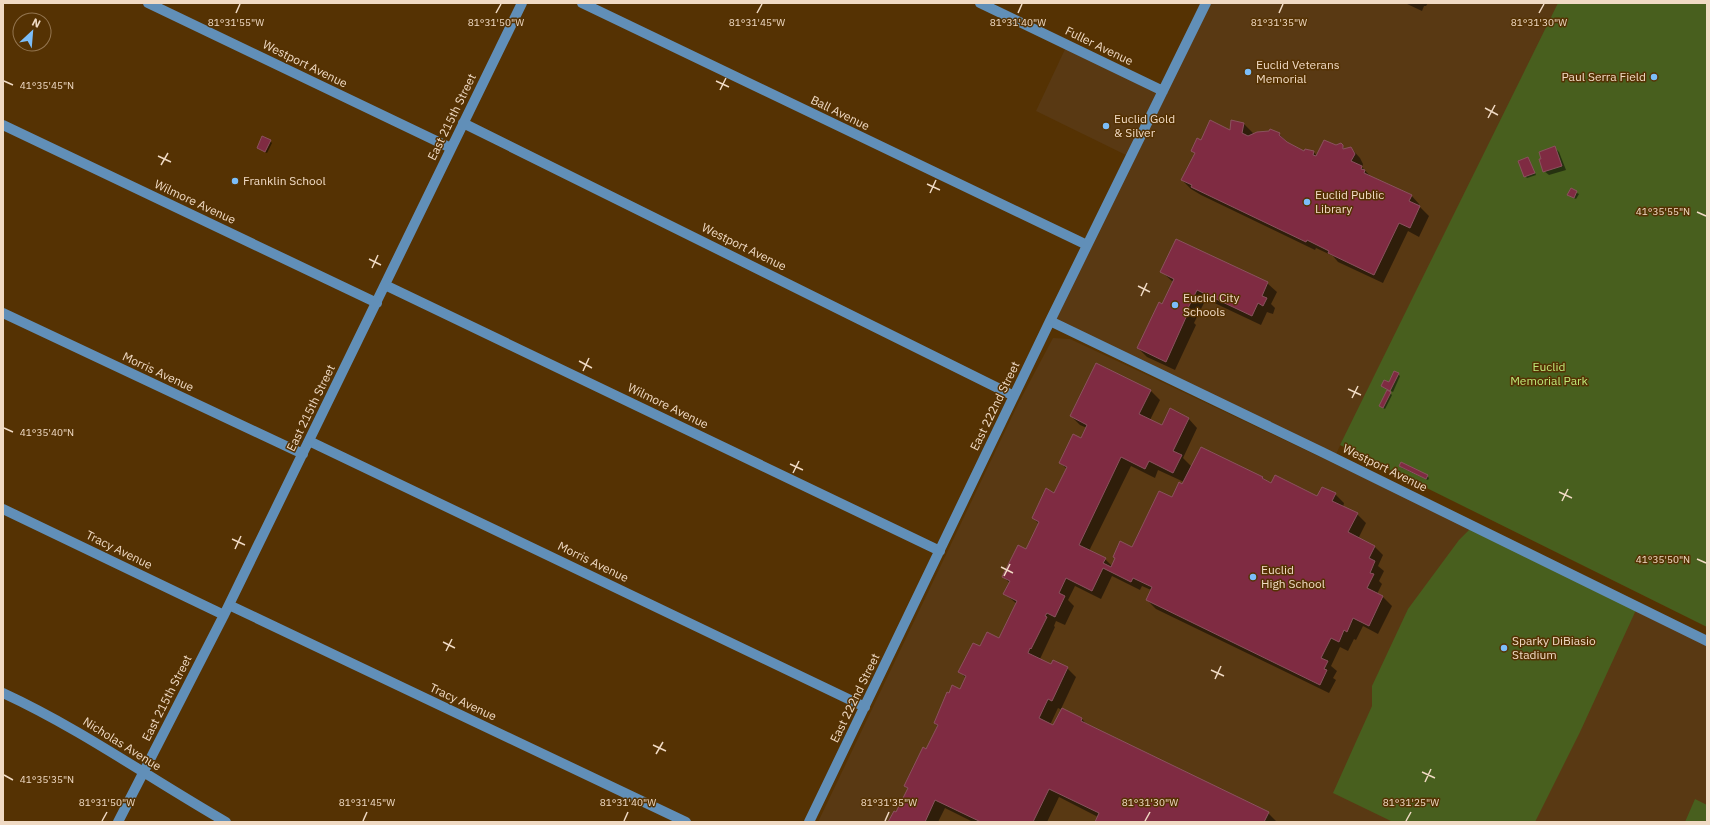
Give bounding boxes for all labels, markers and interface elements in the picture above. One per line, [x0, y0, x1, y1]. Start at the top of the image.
north arrow [12, 12, 52, 52]
text: N [30, 15, 43, 31]
text: 81°31'55"W [208, 16, 264, 29]
text: 81°31'50"W [468, 16, 524, 29]
text: 81°31'45"W [729, 16, 785, 29]
text: 81°31'40"W [990, 16, 1046, 29]
text: 81°31'35"W [1251, 16, 1307, 29]
text: 81°31'30"W [1511, 16, 1567, 29]
street label: Fuller Avenue [1063, 23, 1136, 69]
street label: Westport Avenue [260, 37, 350, 91]
place label: Euclid Veterans Memorial [1256, 57, 1340, 86]
marker: Euclid Veterans Memorial [1243, 67, 1253, 77]
place label: Paul Serra Field [1561, 69, 1646, 84]
street label: East 215th Street [424, 71, 479, 163]
marker: Paul Serra Field [1649, 72, 1659, 82]
text: 41°35'45"N [20, 79, 74, 92]
street label: Ball Avenue [808, 92, 872, 133]
place label: Euclid Gold & Silver [1114, 111, 1175, 140]
marker: Euclid Gold & Silver [1101, 121, 1111, 131]
place label: Franklin School [243, 173, 326, 188]
street label: Wilmore Avenue [152, 176, 239, 227]
marker: Franklin School [230, 176, 240, 186]
place label: Euclid Public Library [1315, 187, 1384, 216]
marker: Euclid Public Library [1302, 197, 1312, 207]
text: 41°35'55"N [1636, 205, 1690, 218]
street label: Westport Avenue [699, 220, 789, 274]
place label: Euclid City Schools [1183, 290, 1240, 319]
marker: Euclid City Schools [1170, 300, 1180, 310]
street label: Morris Avenue [120, 348, 197, 395]
street label: East 222nd Street [966, 359, 1023, 453]
park label: Euclid Memorial Park [1510, 359, 1589, 388]
street label: East 215th Street [283, 362, 338, 454]
street label: Wilmore Avenue [625, 380, 711, 432]
text: 41°35'40"N [20, 426, 74, 439]
street label: Westport Avenue [1340, 441, 1430, 495]
street label: Tracy Avenue [84, 527, 155, 572]
street label: Morris Avenue [555, 538, 631, 585]
text: 41°35'50"N [1636, 553, 1690, 566]
place label: Euclid High School [1261, 562, 1325, 591]
marker: Euclid High School [1248, 572, 1258, 582]
place label: Sparky DiBiasio Stadium [1512, 633, 1596, 662]
marker: Sparky DiBiasio Stadium [1499, 643, 1509, 653]
street label: East 222nd Street [826, 651, 883, 745]
street label: East 215th Street [138, 652, 195, 743]
street label: Tracy Avenue [427, 680, 499, 724]
street label: Nicholas Avenue [80, 714, 165, 774]
text: 41°35'35"N [20, 773, 74, 786]
text: 81°31'50"W [79, 796, 135, 809]
text: 81°31'45"W [339, 796, 395, 809]
text: 81°31'40"W [600, 796, 656, 809]
text: 81°31'35"W [861, 796, 917, 809]
text: 81°31'30"W [1122, 796, 1178, 809]
text: 81°31'25"W [1383, 796, 1439, 809]

